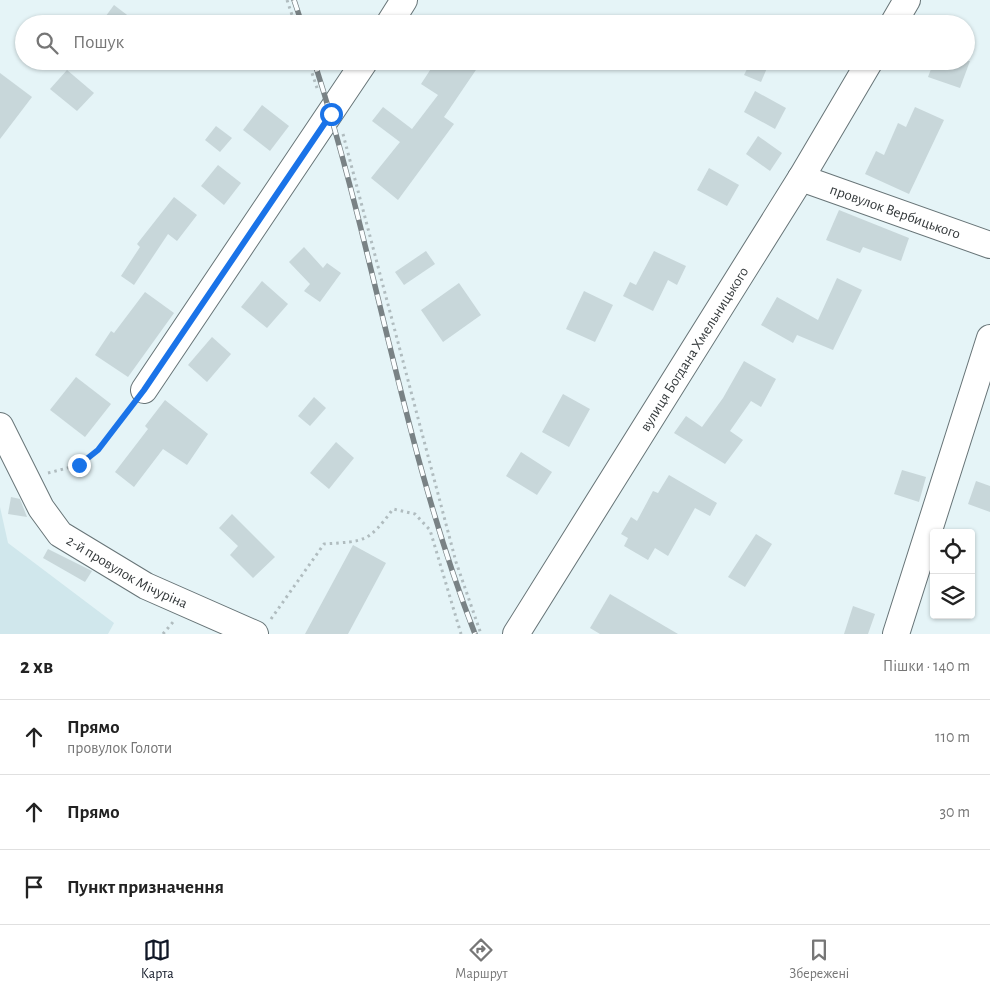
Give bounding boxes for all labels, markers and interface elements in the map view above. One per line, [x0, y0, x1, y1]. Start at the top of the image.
search box [15, 15, 975, 70]
icon: search [33, 29, 61, 57]
text: Пошук [73, 33, 124, 52]
route start [320, 103, 343, 126]
street label: провулок Вербицького [828, 181, 962, 241]
street label: вулиця Богдана Хмельницького [637, 264, 751, 434]
route end [68, 454, 91, 477]
map controls [930, 529, 975, 619]
button: locate [930, 529, 975, 574]
street label: 2-й провулок Мічуріна [64, 532, 190, 611]
button: layers [930, 574, 975, 619]
text: 2 хв [20, 656, 53, 677]
text: Пішки · 140 m [883, 658, 970, 674]
text: Прямо [67, 718, 120, 737]
icon: ahead [20, 723, 48, 751]
text: 110 m [935, 729, 970, 745]
text: провулок Голоти [67, 740, 172, 756]
icon: ahead [20, 798, 48, 826]
text: Прямо [67, 803, 120, 822]
text: 30 m [940, 804, 970, 820]
icon: arrive [20, 873, 48, 901]
text: Пункт призначення [67, 878, 224, 897]
tab: Карта [141, 936, 174, 983]
tab: Маршрут [455, 936, 508, 983]
tab: Збережені [789, 936, 849, 983]

